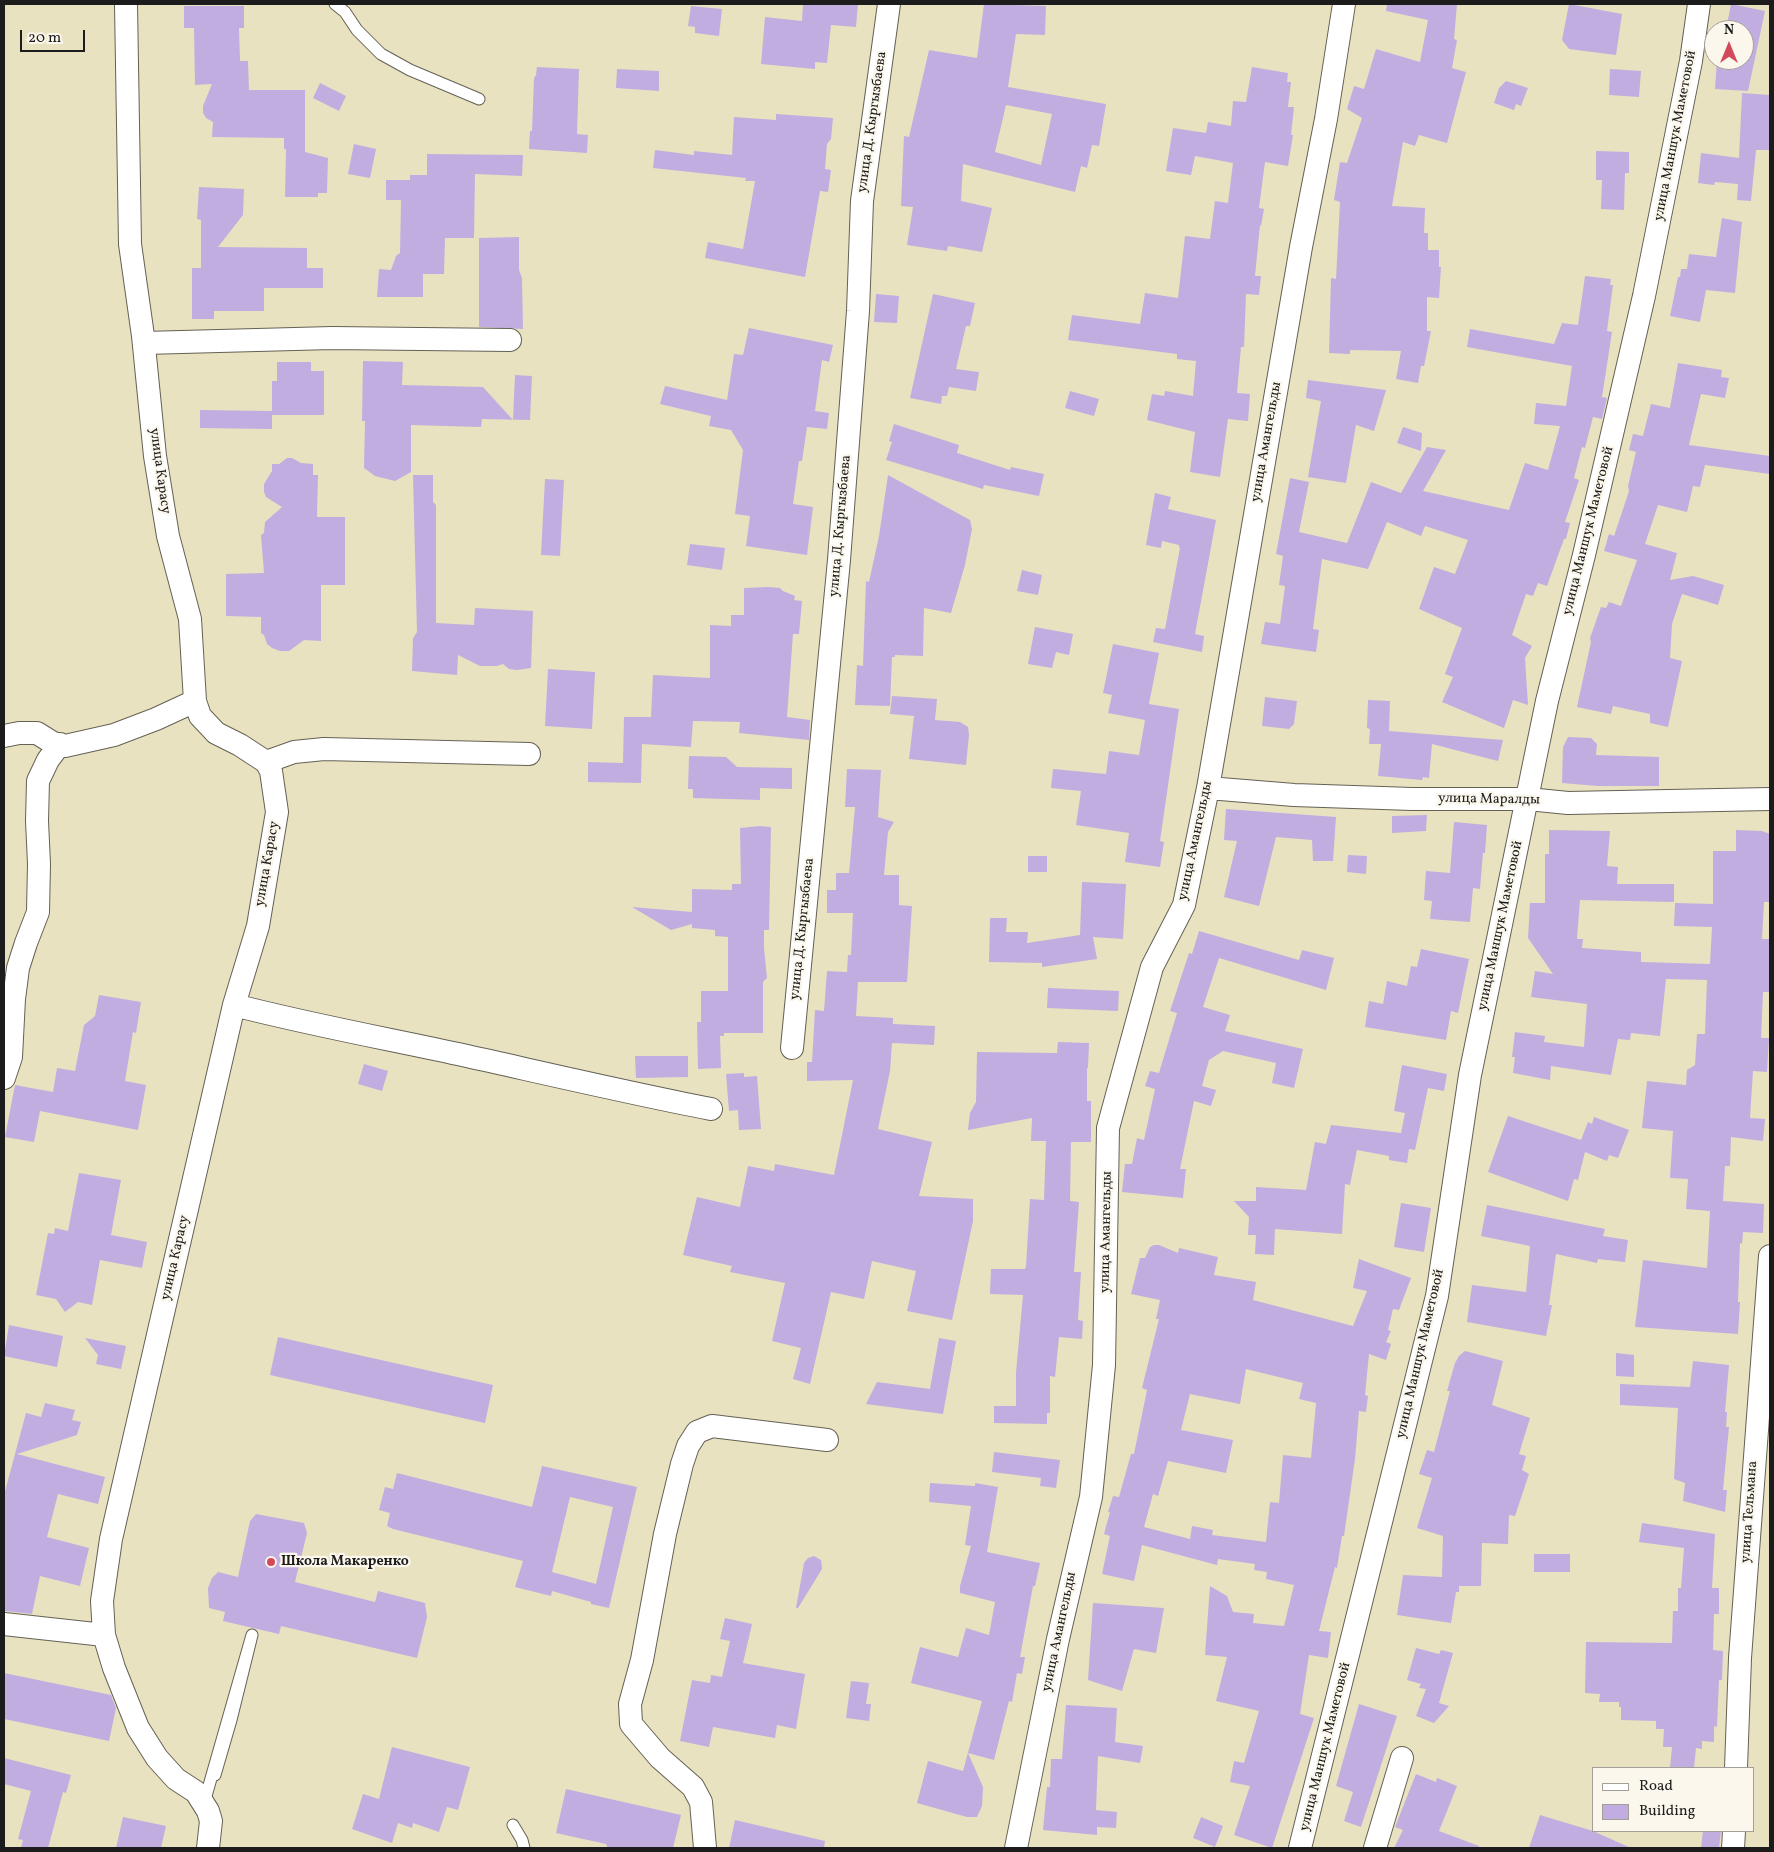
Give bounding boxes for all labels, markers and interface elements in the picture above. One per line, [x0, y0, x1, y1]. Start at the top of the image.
scale bar [22, 20, 88, 52]
north arrow [1704, 20, 1754, 70]
text: N [1724, 21, 1734, 40]
text: 20 m [28, 28, 61, 49]
street label: улица Маншук Маметовой [1651, 49, 1701, 223]
street label: улица Д. Кыргызбаева [855, 50, 891, 194]
street label: улица Амангельды [1248, 381, 1286, 503]
street label: улица Карасу [145, 427, 173, 515]
street label: улица Маншук Маметовой [1560, 445, 1618, 617]
street label: улица Д. Кыргызбаева [826, 454, 856, 598]
street label: улица Амангельды [1175, 780, 1217, 902]
street label: улица Маралды [1438, 791, 1540, 809]
street label: улица Карасу [252, 820, 284, 908]
street label: улица Маншук Маметовой [1475, 839, 1527, 1013]
street label: улица Д. Кыргызбаева [787, 857, 819, 1001]
street label: улица Амангельды [1098, 1171, 1116, 1293]
street label: улица Карасу [158, 1214, 194, 1302]
street label: улица Маншук Маметовой [1393, 1268, 1449, 1440]
street label: улица Тельмана [1738, 1460, 1762, 1564]
place label: Школа Макаренко [281, 1554, 409, 1570]
marker: Школа Макаренко [265, 1556, 277, 1568]
street label: улица Амангельды [1039, 1571, 1081, 1693]
street label: улица Маншук Маметовой [1297, 1661, 1355, 1833]
legend [1592, 1767, 1754, 1832]
text: Road [1639, 1776, 1673, 1797]
text: Building [1639, 1801, 1695, 1822]

